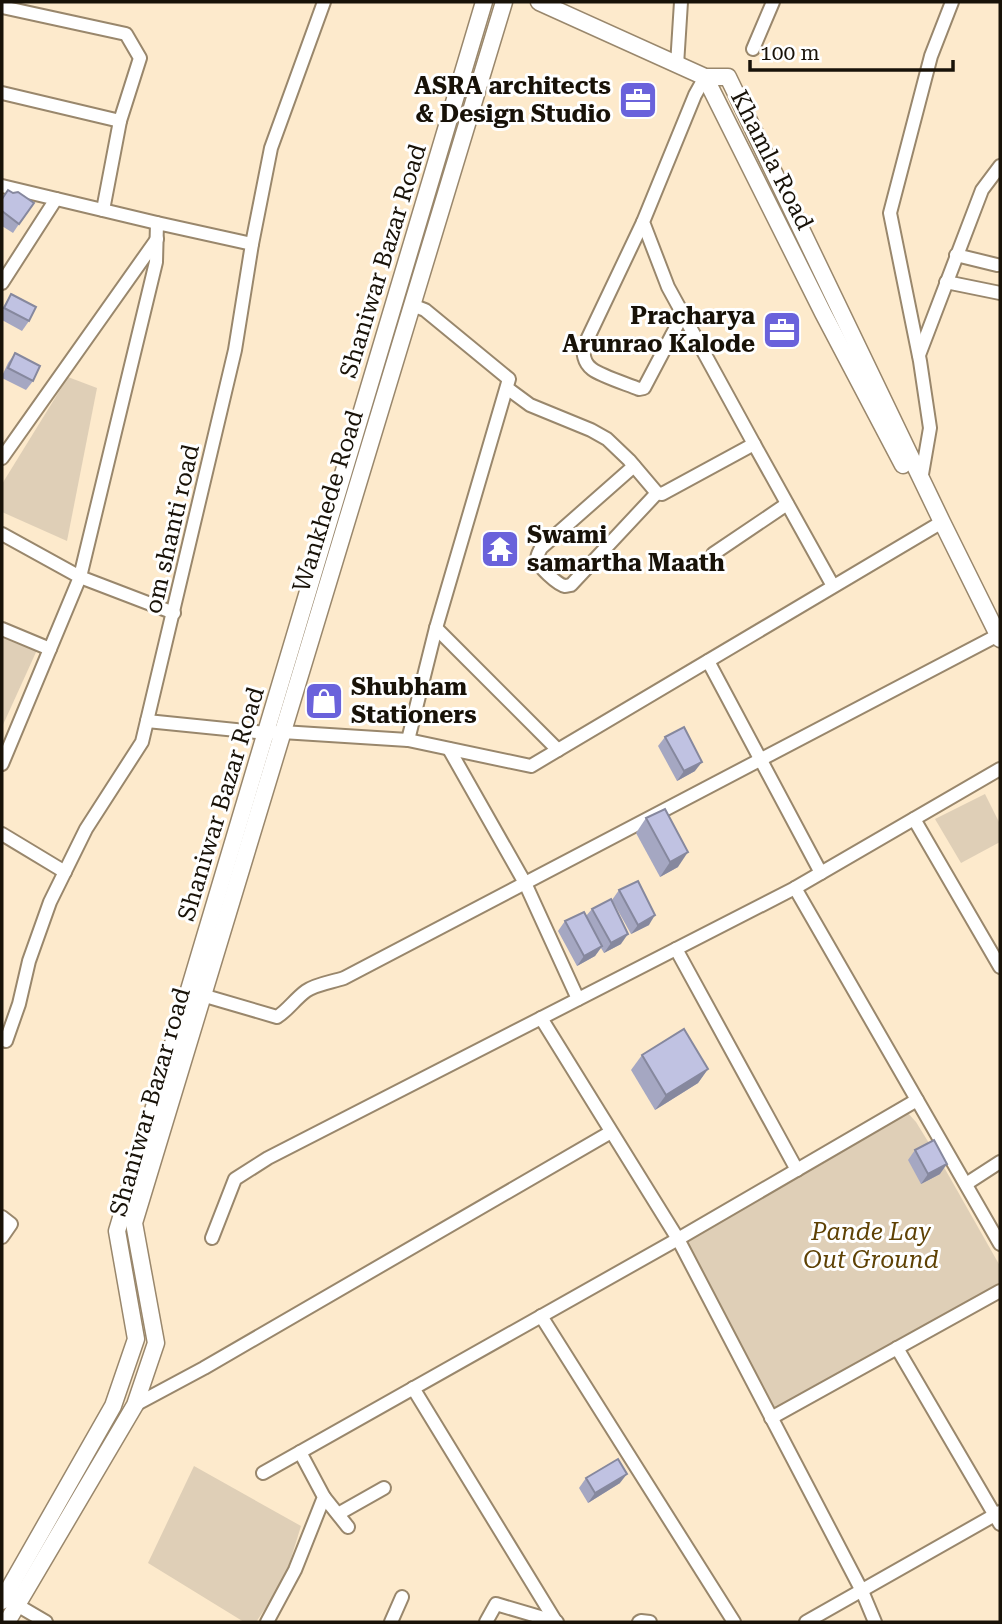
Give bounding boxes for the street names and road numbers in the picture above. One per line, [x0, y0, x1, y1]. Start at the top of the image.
street label: Khamla Road [725, 85, 819, 235]
street label: Shaniwar Bazar Road [334, 141, 432, 381]
street label: Wankhede Road [287, 407, 369, 595]
street label: om shanti road [139, 442, 205, 616]
street label: Shaniwar Bazar Road [172, 684, 270, 924]
street label: Shaniwar Bazar road [104, 984, 196, 1220]

